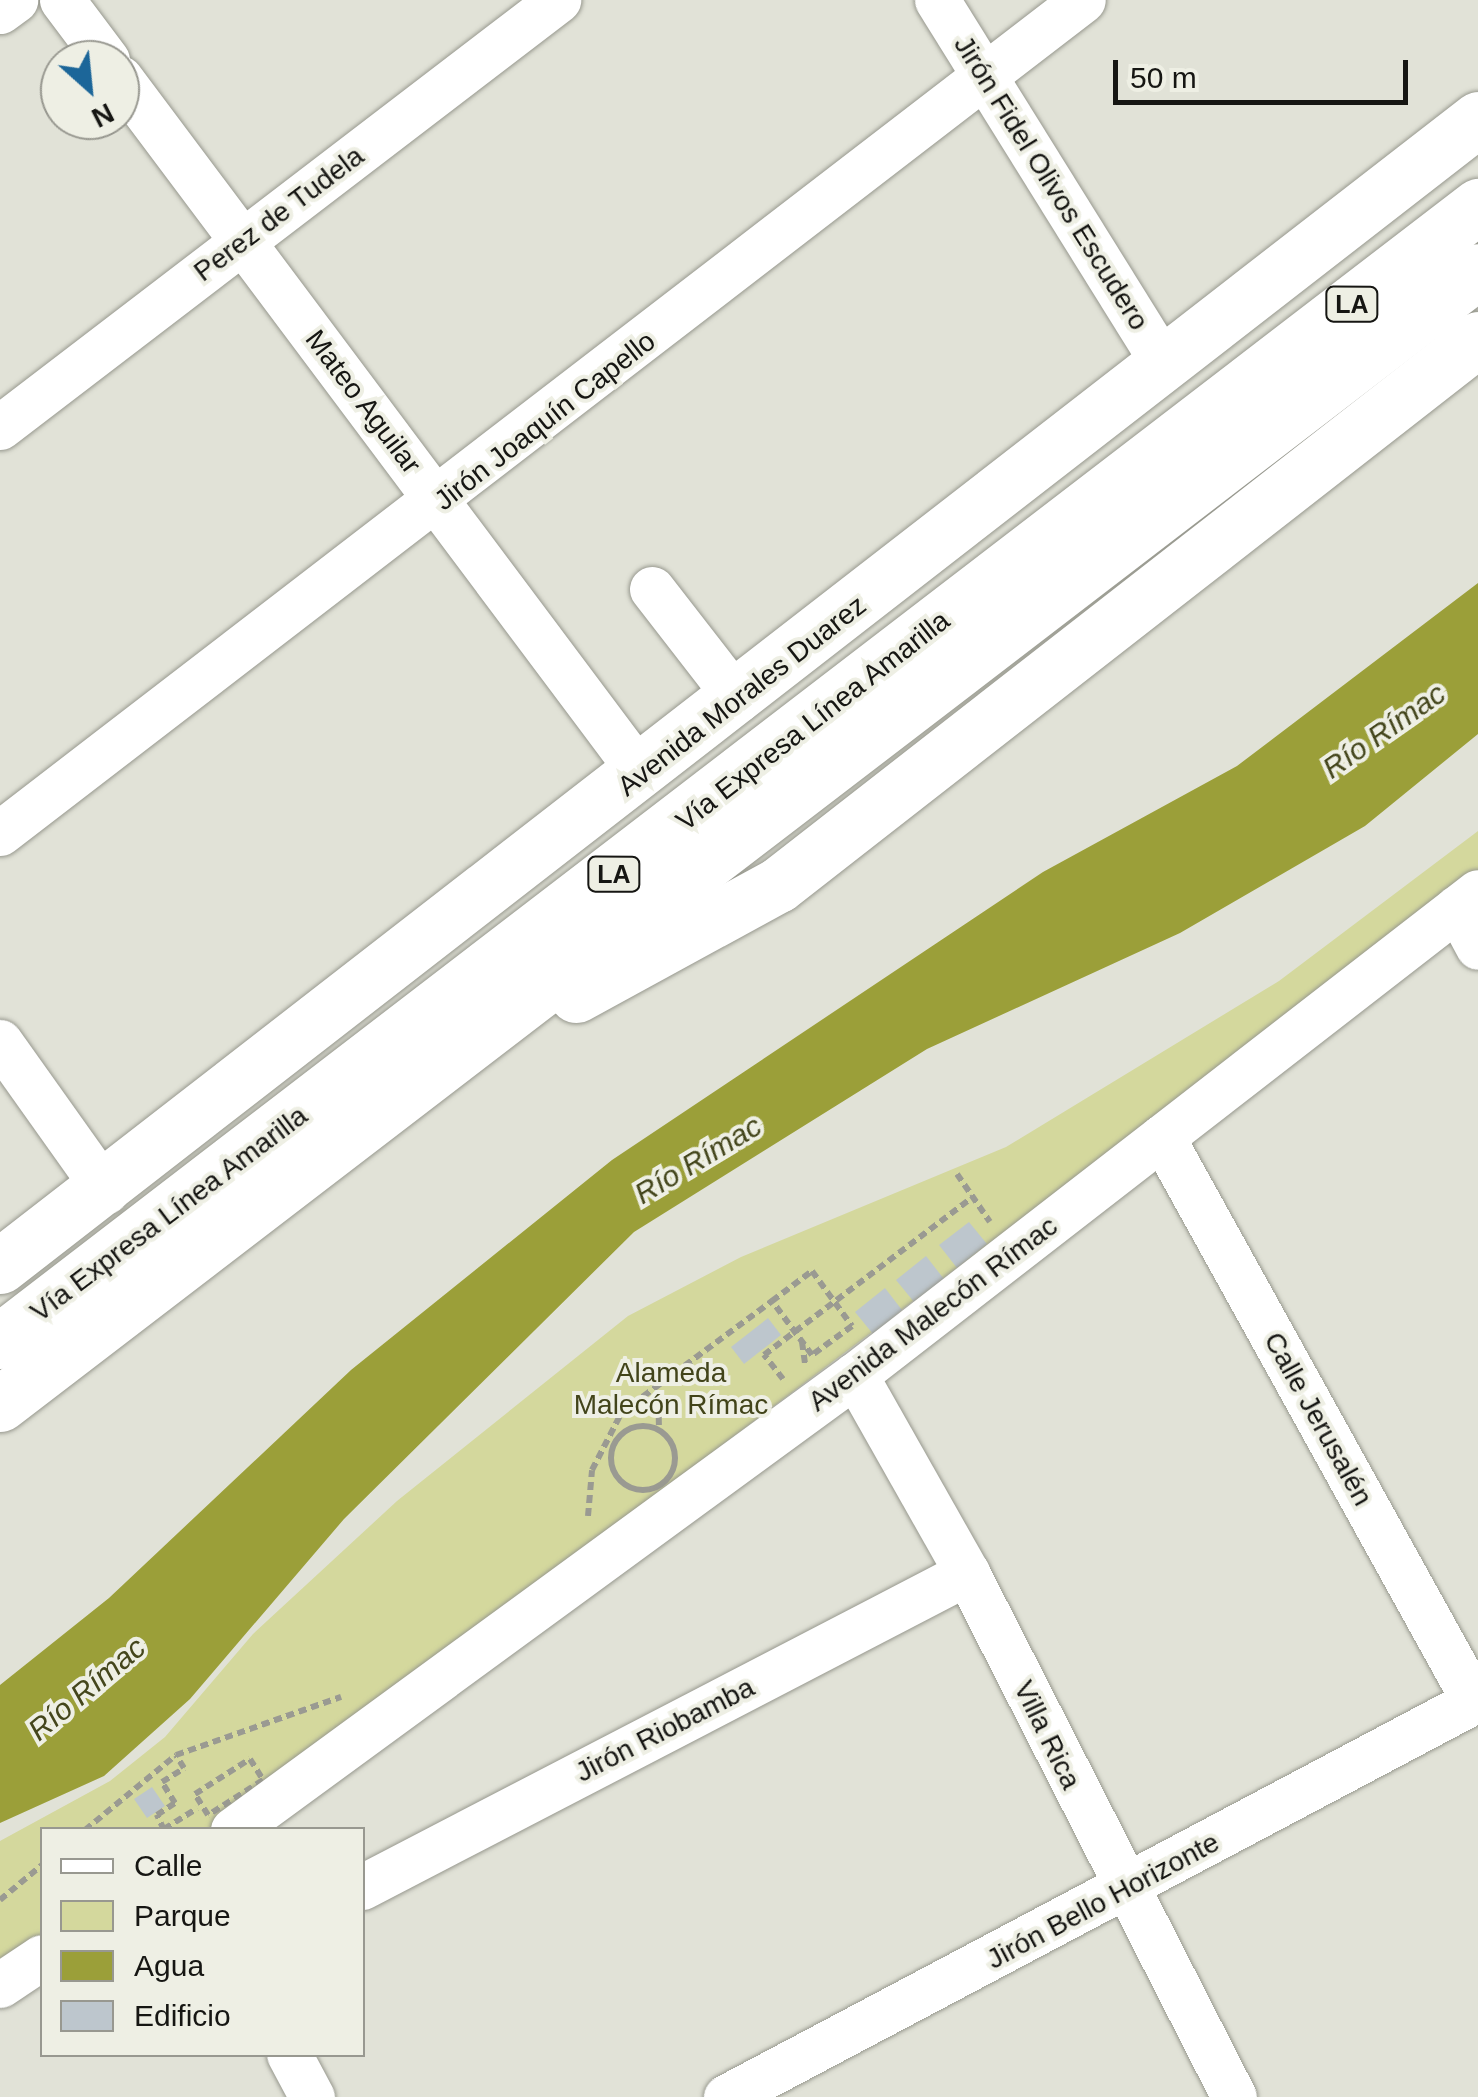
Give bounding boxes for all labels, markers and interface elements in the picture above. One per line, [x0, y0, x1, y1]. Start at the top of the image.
street label: Jirón Fidel Olivos Escudero [946, 30, 1156, 336]
north arrow [40, 40, 140, 140]
scale bar [1118, 40, 1413, 102]
text: 50 m [1130, 61, 1197, 94]
text: N [87, 97, 119, 134]
street label: Perez de Tudela [187, 139, 371, 289]
road number: LA [1324, 284, 1380, 324]
street label: Mateo Aguilar [298, 323, 428, 481]
street label: Jirón Joaquín Capello [428, 324, 662, 518]
street label: Avenida Morales Duarez [611, 589, 873, 803]
street label: Vía Expresa Línea Amarilla [669, 603, 957, 839]
water label: Río Rímac [1316, 676, 1452, 786]
road number: LA [586, 854, 642, 894]
street label: Vía Expresa Línea Amarilla [23, 1098, 315, 1330]
water label: Río Rímac [628, 1108, 768, 1212]
street label: Avenida Malecón Rímac [802, 1209, 1064, 1419]
street label: Calle Jerusalén [1257, 1326, 1379, 1512]
park label: Alameda Malecón Rímac [574, 1356, 768, 1422]
water label: Río Rímac [21, 1630, 153, 1748]
street label: Jirón Riobamba [570, 1671, 760, 1789]
street label: Villa Rica [1006, 1675, 1088, 1795]
street label: Jirón Bello Horizonte [981, 1826, 1225, 1976]
legend [40, 1827, 365, 2057]
text: Calle [134, 1849, 202, 1882]
text: Parque [134, 1899, 231, 1932]
text: Agua [134, 1949, 204, 1982]
text: Edificio [134, 1999, 231, 2032]

